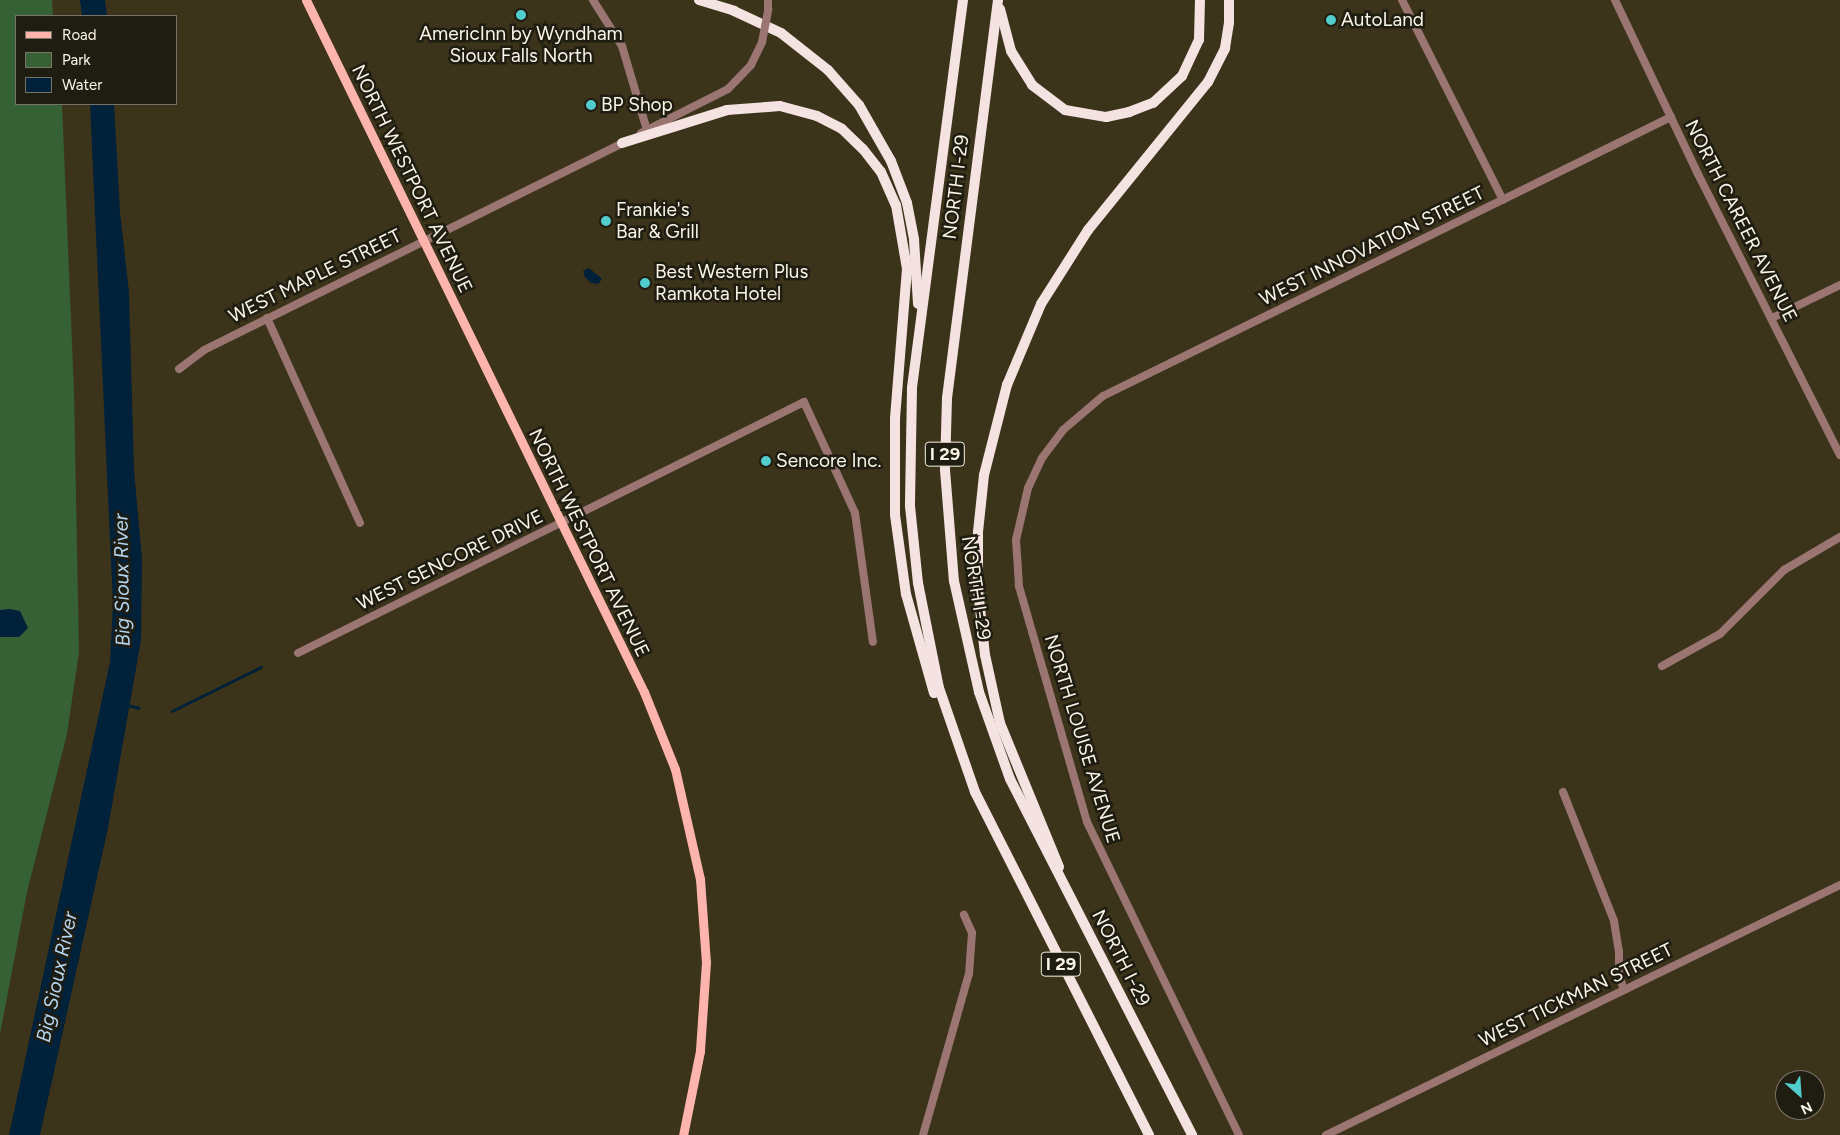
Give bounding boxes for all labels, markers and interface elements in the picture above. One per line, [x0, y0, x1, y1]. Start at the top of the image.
marker: AmericInn by Wyndham Sioux Falls North [515, 9, 527, 21]
place label: AutoLand [1341, 9, 1424, 31]
marker: AutoLand [1325, 14, 1337, 26]
legend [15, 15, 178, 105]
place label: AmericInn by Wyndham Sioux Falls North [419, 23, 623, 67]
text: Road [62, 26, 97, 44]
text: Park [62, 51, 91, 69]
street label: NORTH WESTPORT AVENUE [347, 61, 477, 297]
text: Water [62, 76, 102, 94]
place label: BP Shop [601, 94, 673, 116]
marker: BP Shop [585, 99, 597, 111]
street label: NORTH CAREER AVENUE [1680, 116, 1802, 326]
street label: NORTH I-29 [938, 133, 974, 241]
street label: WEST INNOVATION STREET [1256, 182, 1488, 310]
place label: Frankie's Bar & Grill [616, 199, 699, 243]
marker: Frankie's Bar & Grill [600, 215, 612, 227]
street label: WEST MAPLE STREET [225, 224, 405, 328]
place label: Best Western Plus Ramkota Hotel [655, 261, 808, 305]
marker: Best Western Plus Ramkota Hotel [639, 277, 651, 289]
street label: NORTH WESTPORT AVENUE [524, 425, 654, 661]
road number: I 29 [924, 438, 966, 469]
place label: Sencore Inc. [776, 450, 881, 472]
marker: Sencore Inc. [760, 455, 772, 467]
street label: WEST SENCORE DRIVE [353, 505, 547, 615]
water label: Big Sioux River [109, 513, 135, 647]
street label: NORTH I-29 [957, 534, 995, 642]
street label: NORTH LOUISE AVENUE [1039, 632, 1125, 846]
street label: NORTH I-29 [1087, 906, 1155, 1010]
water label: Big Sioux River [31, 910, 83, 1044]
street label: WEST TICKMAN STREET [1475, 938, 1677, 1052]
road number: I 29 [1040, 949, 1082, 980]
north arrow [1775, 1070, 1825, 1120]
text: N [1798, 1098, 1815, 1118]

